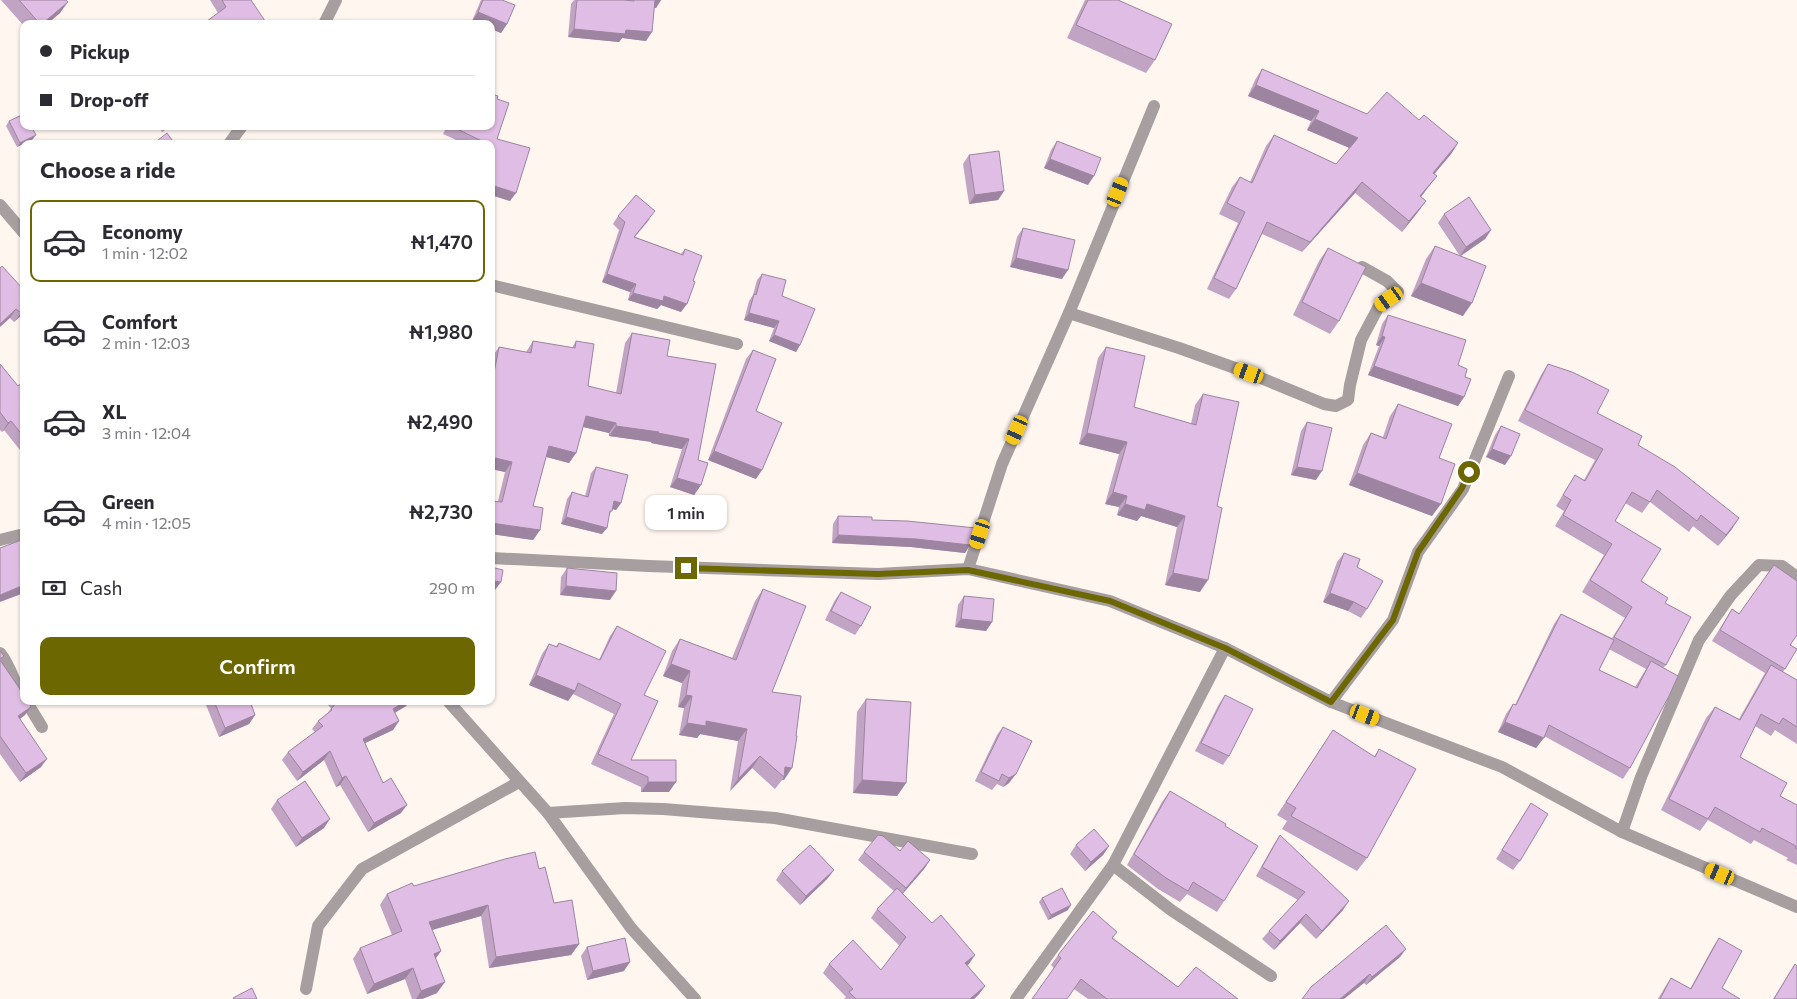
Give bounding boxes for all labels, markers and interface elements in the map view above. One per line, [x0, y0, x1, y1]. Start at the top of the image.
text: Pickup [70, 40, 130, 63]
text: Drop-off [70, 88, 149, 111]
text: Choose a ride [40, 156, 175, 183]
car [1105, 175, 1130, 209]
icon: car [42, 219, 87, 264]
text: Economy [102, 220, 183, 243]
text: ₦1,470 [411, 230, 473, 253]
text: 1 min · 12:02 [102, 243, 188, 262]
car [1372, 284, 1405, 314]
icon: car [42, 309, 87, 354]
text: Comfort [102, 310, 178, 333]
text: ₦1,980 [409, 320, 473, 343]
text: 2 min · 12:03 [102, 333, 190, 352]
car [1232, 361, 1265, 385]
icon: car [42, 399, 87, 444]
text: XL [102, 400, 127, 423]
text: ₦2,490 [407, 410, 473, 433]
car [1004, 413, 1029, 447]
text: 3 min · 12:04 [102, 423, 191, 442]
route start [1458, 461, 1480, 483]
icon: car [42, 489, 87, 534]
text: Green [102, 490, 154, 513]
callout: 1 min [645, 496, 727, 530]
text: ₦2,730 [409, 500, 473, 523]
text: 1 min [667, 503, 705, 522]
text: 4 min · 12:05 [102, 513, 191, 532]
car [968, 517, 991, 551]
route end [675, 557, 697, 579]
icon: cash [40, 574, 68, 602]
text: Cash [80, 576, 122, 599]
text: 290 m [429, 578, 475, 597]
button: Confirm [40, 637, 475, 695]
car [1348, 703, 1381, 727]
car [1703, 861, 1736, 887]

